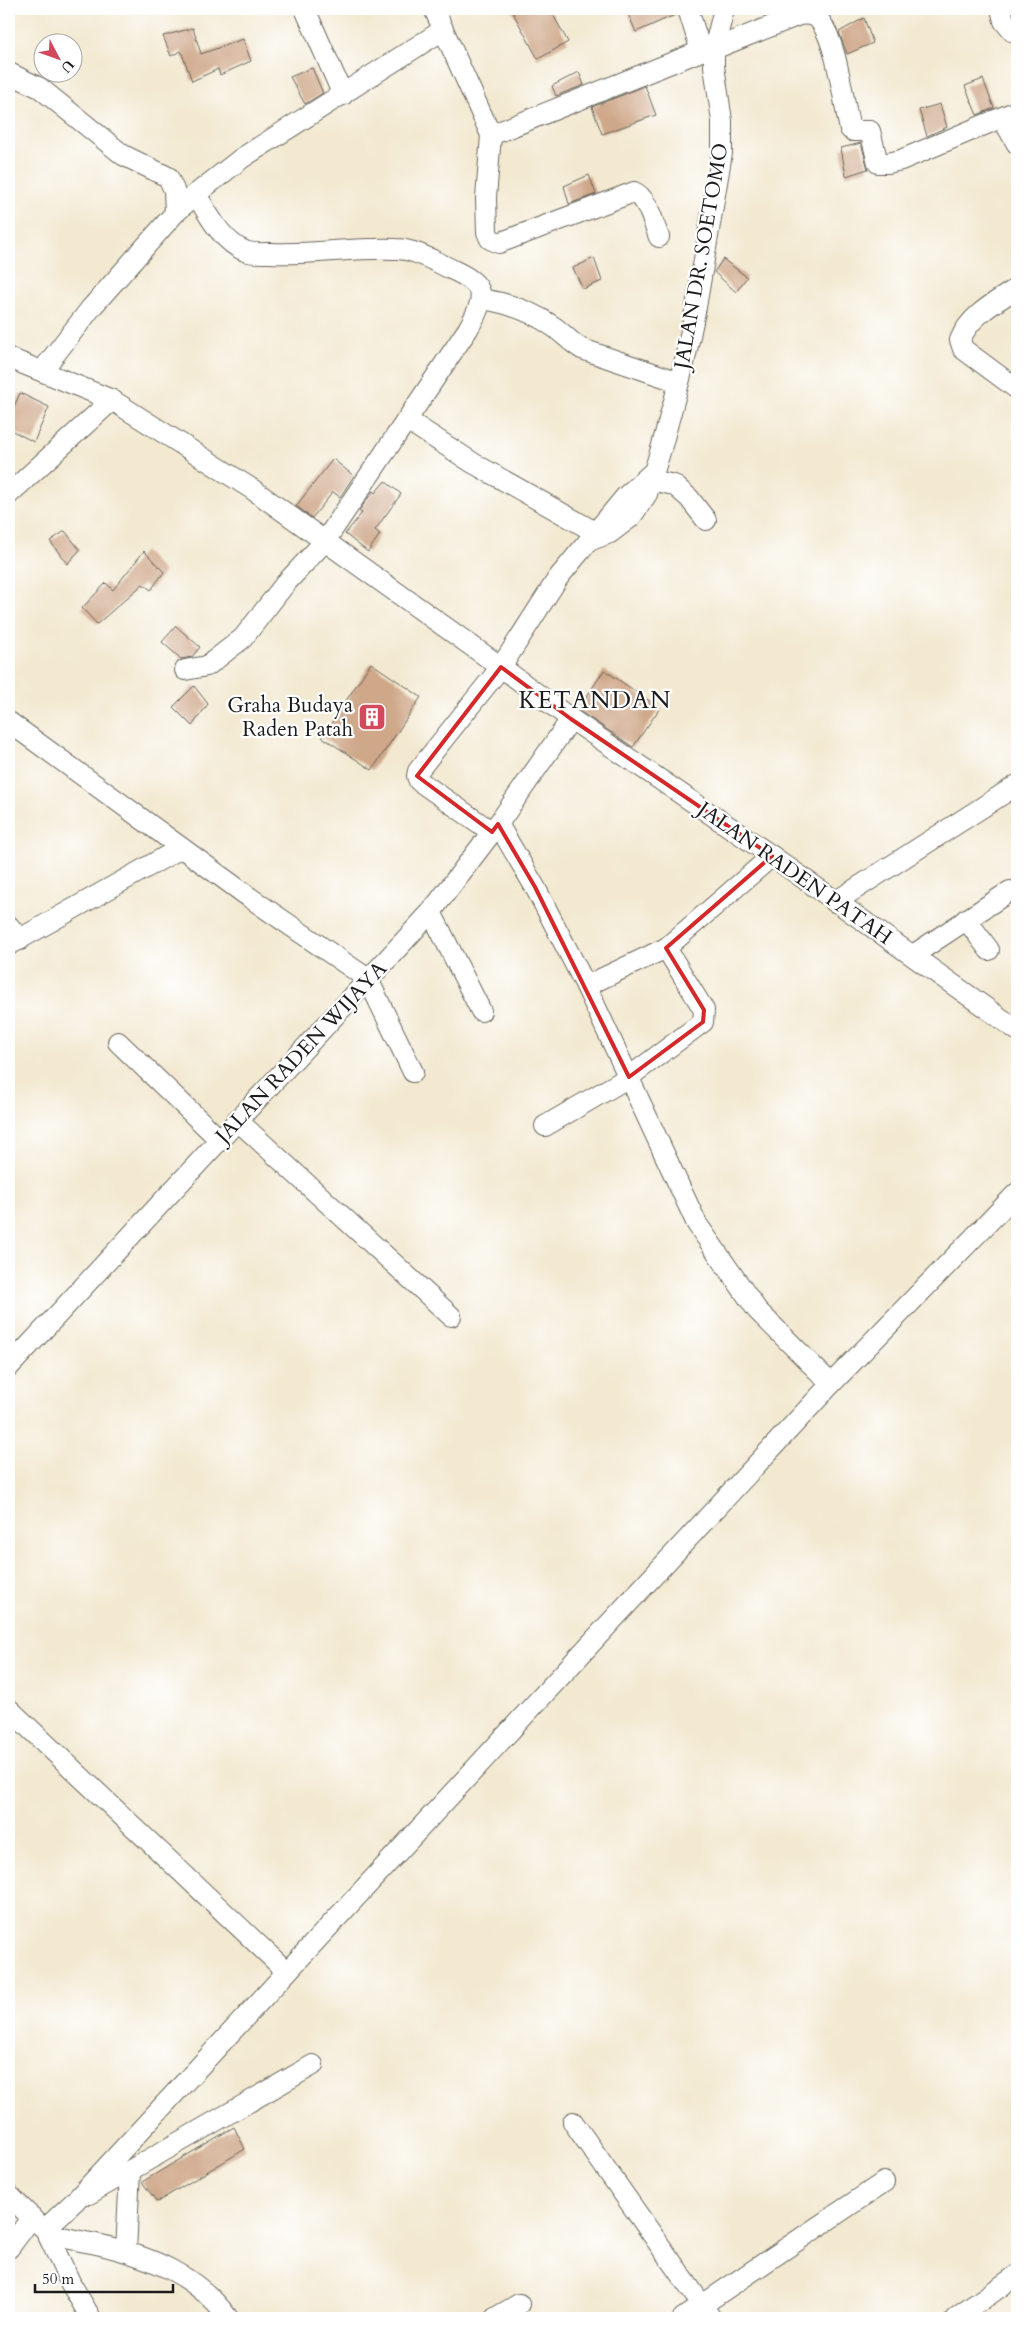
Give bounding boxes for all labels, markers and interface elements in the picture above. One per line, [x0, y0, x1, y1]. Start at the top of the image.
north arrow [32, 32, 82, 82]
text: U [56, 56, 78, 77]
street label: JALAN DR. SOETOMO [667, 141, 736, 374]
district label: KETANDAN [519, 684, 671, 717]
place label: Graha Budaya Raden Patah [227, 691, 353, 744]
building icon: Graha Budaya Raden Patah [357, 702, 387, 732]
street label: JALAN RADEN PATAH [689, 793, 898, 952]
street label: JALAN RADEN WIJAYA [207, 955, 394, 1152]
scale bar [35, 2262, 172, 2294]
text: 50 m [42, 2269, 74, 2289]

